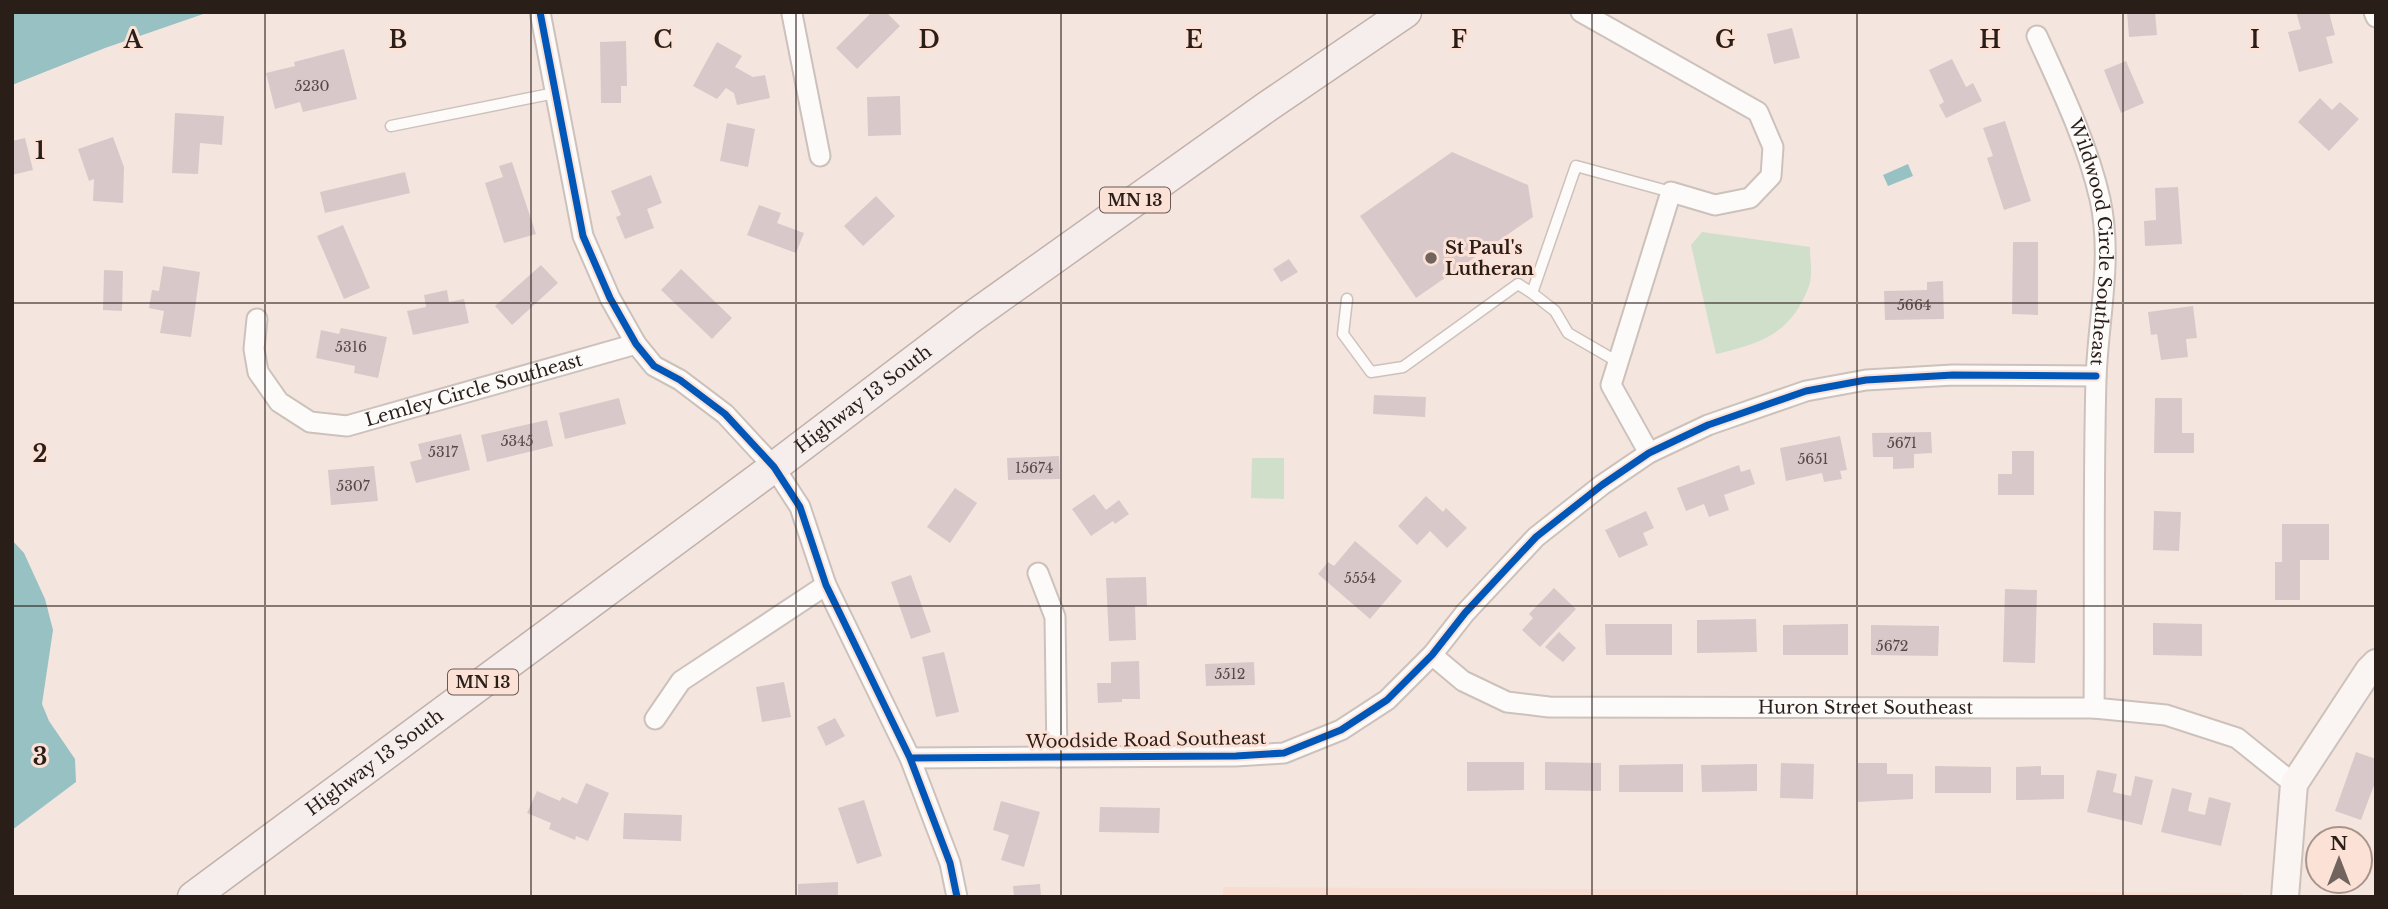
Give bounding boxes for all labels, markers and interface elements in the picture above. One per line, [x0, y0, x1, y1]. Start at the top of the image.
text: A [123, 26, 144, 54]
text: B [389, 26, 407, 54]
text: C [654, 26, 672, 54]
text: D [918, 26, 940, 54]
text: E [1185, 26, 1203, 54]
text: F [1451, 26, 1467, 54]
text: G [1715, 26, 1735, 54]
text: H [1979, 26, 2001, 54]
text: I [2250, 26, 2260, 54]
house number: 5230 [294, 77, 330, 95]
street label: Wildwood Circle Southeast [2064, 115, 2116, 367]
text: 1 [35, 137, 45, 165]
road number: MN 13 [1100, 188, 1170, 212]
place label: St Paul's Lutheran [1445, 237, 1534, 280]
marker: St Paul's Lutheran [1423, 250, 1439, 266]
house number: 5664 [1897, 296, 1931, 314]
house number: 5316 [335, 338, 367, 356]
street label: Highway 13 South [791, 340, 936, 458]
street label: Lemley Circle Southeast [363, 349, 585, 431]
house number: 5345 [501, 432, 533, 450]
house number: 5671 [1887, 434, 1917, 452]
text: 2 [33, 440, 47, 468]
house number: 5317 [428, 443, 459, 461]
house number: 5651 [1797, 450, 1829, 468]
house number: 15674 [1015, 459, 1053, 477]
house number: 5307 [336, 477, 371, 495]
house number: 5554 [1344, 569, 1376, 587]
house number: 5672 [1876, 637, 1908, 655]
house number: 5512 [1215, 665, 1245, 683]
road number: MN 13 [448, 670, 518, 694]
street label: Huron Street Southeast [1758, 696, 1973, 719]
street label: Highway 13 South [302, 704, 448, 821]
street label: Woodside Road Southeast [1025, 727, 1267, 753]
text: 3 [33, 743, 47, 771]
north arrow [2304, 825, 2374, 895]
text: N [2330, 832, 2348, 855]

